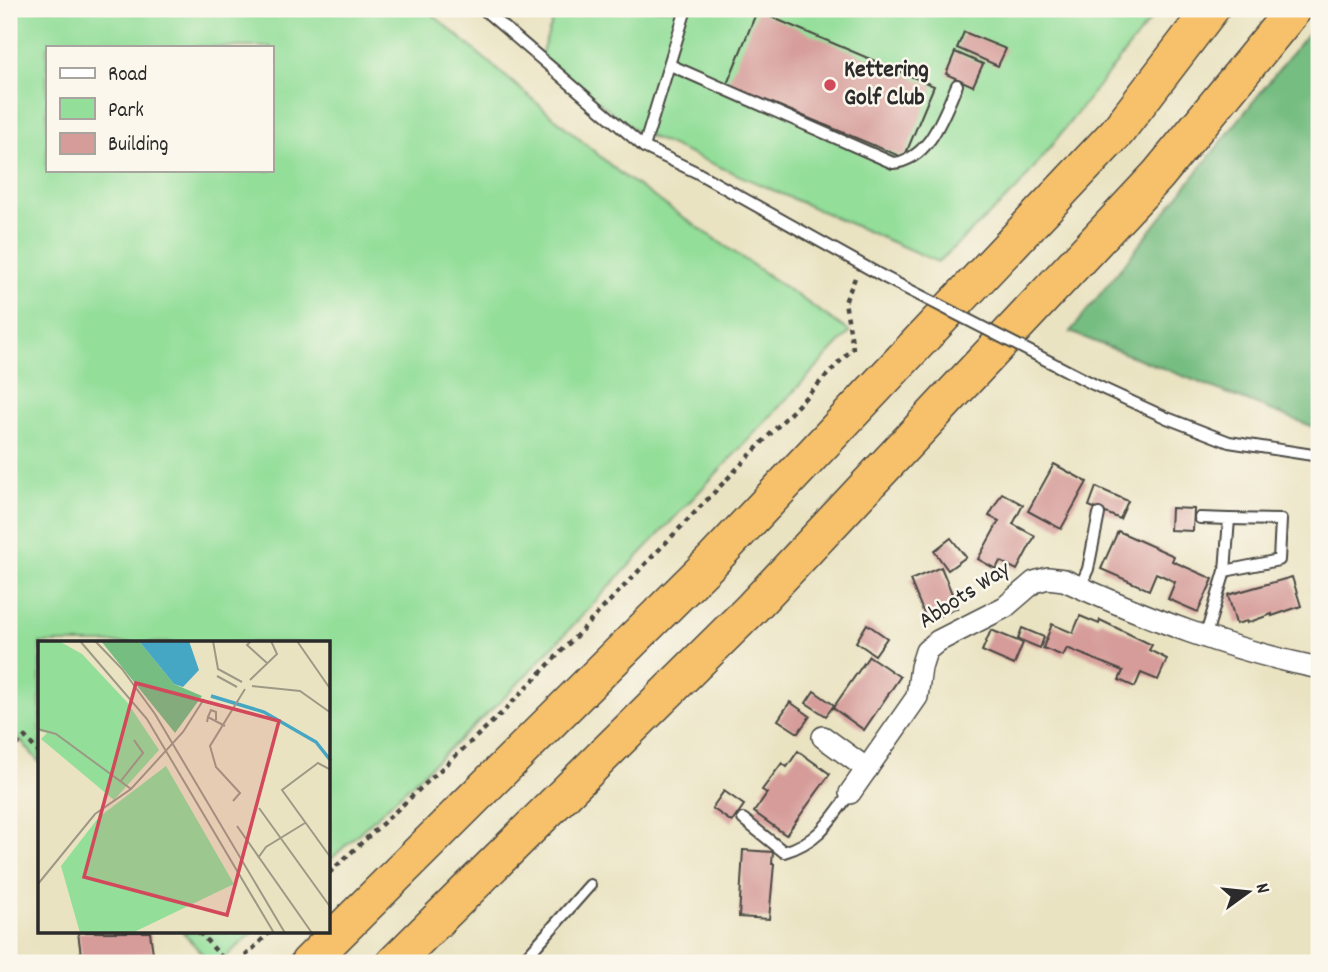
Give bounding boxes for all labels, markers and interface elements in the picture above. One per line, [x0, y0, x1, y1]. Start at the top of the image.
legend [46, 46, 273, 172]
place label: Kettering Golf Club [844, 54, 929, 116]
text: Road [108, 61, 147, 91]
marker: Kettering Golf Club [822, 77, 838, 93]
text: Park [108, 97, 144, 127]
text: Building [108, 131, 168, 161]
street label: Abbots Way [912, 553, 1019, 639]
inset map [38, 641, 331, 934]
north arrow [1212, 856, 1282, 926]
text: N [1247, 880, 1275, 897]

